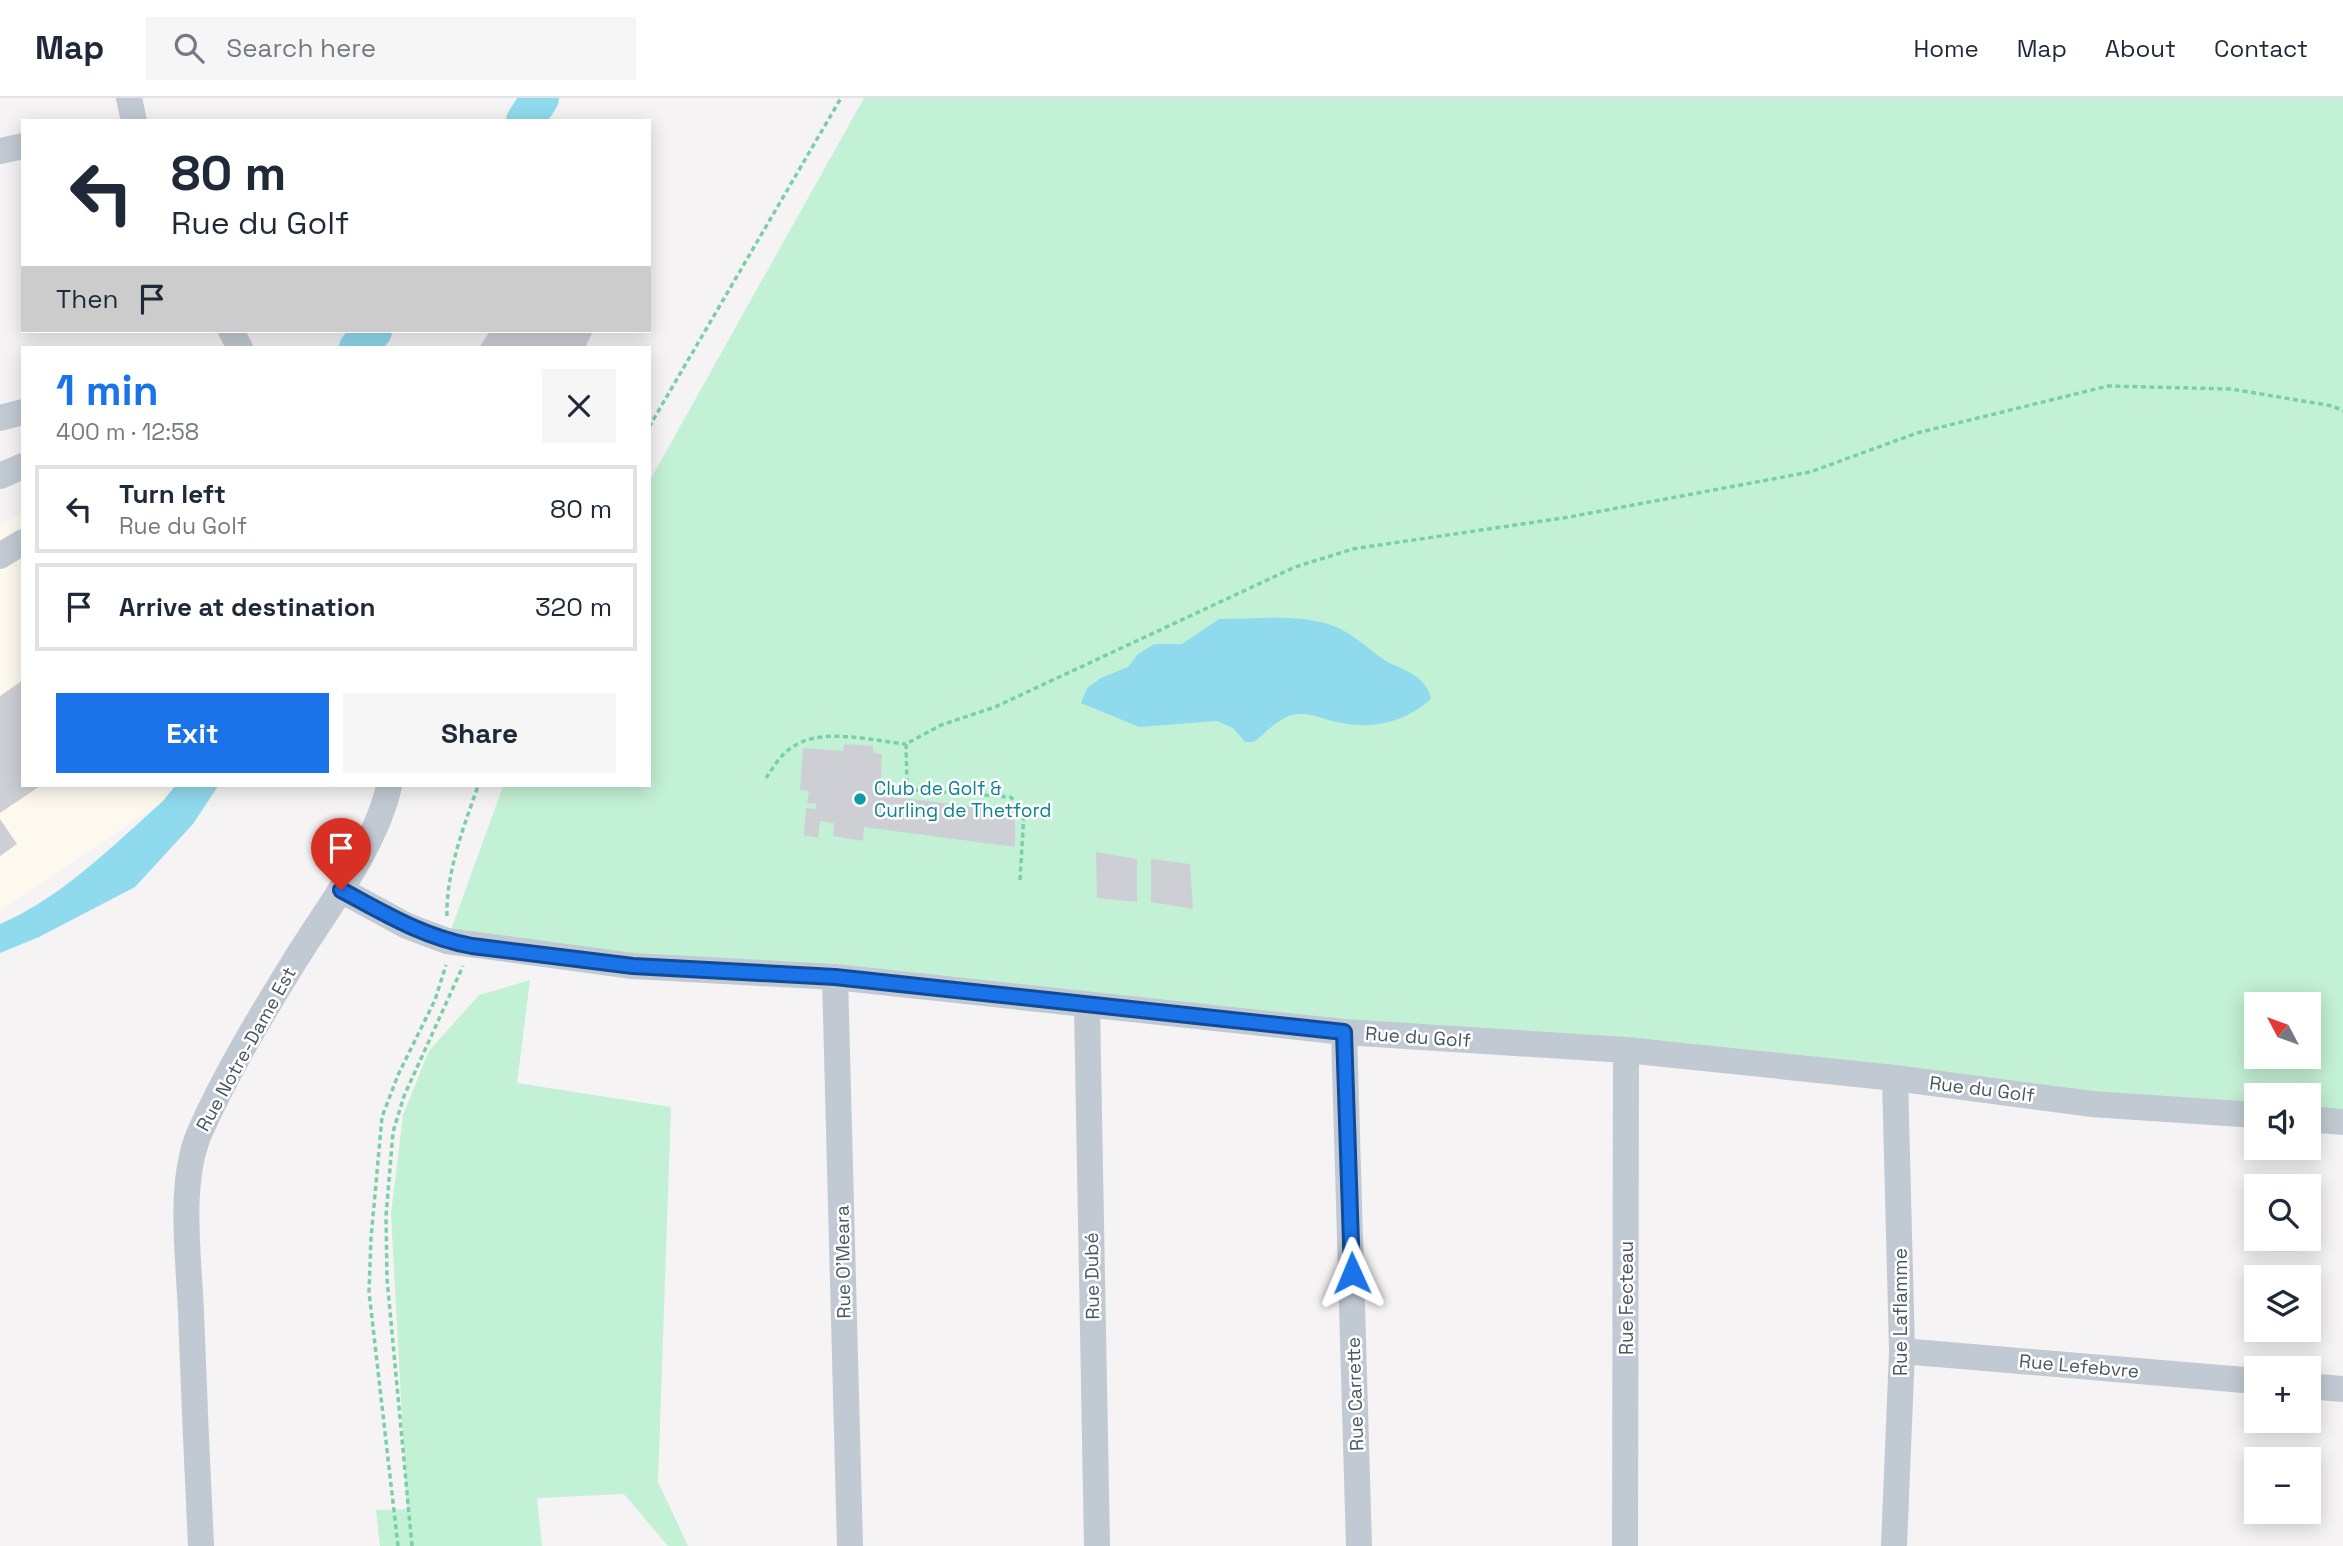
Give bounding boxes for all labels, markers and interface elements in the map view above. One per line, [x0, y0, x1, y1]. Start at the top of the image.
search box [146, 17, 636, 80]
text: Map [35, 27, 104, 69]
icon: search [170, 29, 208, 67]
text: Search here [226, 31, 376, 65]
text: Home [1913, 33, 1979, 64]
text: Map [2017, 33, 2067, 64]
text: About [2105, 33, 2176, 64]
text: Contact [2214, 33, 2308, 64]
text: 80 m [171, 142, 286, 204]
icon: left [56, 147, 147, 238]
text: Rue du Golf [171, 203, 349, 243]
icon: arrive [133, 280, 171, 318]
text: Then [56, 282, 119, 316]
text: 1 min [56, 364, 159, 417]
button: close [542, 369, 616, 443]
text: 400 m · 12:58 [56, 417, 199, 447]
text: Turn left [119, 477, 226, 511]
icon: left [60, 490, 98, 528]
text: 80 m [550, 492, 612, 526]
text: Rue du Golf [119, 511, 247, 541]
icon: arrive [60, 588, 98, 626]
text: Arrive at destination [119, 590, 376, 624]
text: 320 m [535, 590, 612, 624]
button: Exit [56, 693, 329, 773]
button: Share [343, 693, 616, 773]
place label: Club de Golf & Curling de Thetford [874, 776, 1052, 823]
marker: Club de Golf & Curling de Thetford [852, 791, 868, 807]
pin [311, 818, 371, 890]
icon: arrive [322, 829, 360, 867]
street label: Rue Notre-Dame Est [190, 962, 302, 1136]
north arrow [2244, 992, 2320, 1069]
map controls [2244, 992, 2321, 1524]
street label: Rue du Golf [1364, 1021, 1472, 1053]
street label: Rue du Golf [1928, 1070, 2036, 1108]
button: sound [2244, 1083, 2321, 1160]
button: search [2244, 1174, 2321, 1251]
street label: Rue O'Meara [830, 1205, 856, 1319]
street label: Rue Dubé [1079, 1232, 1105, 1320]
position arrow [1315, 1236, 1389, 1310]
street label: Rue Fecteau [1614, 1241, 1639, 1355]
street label: Rue Laflamme [1888, 1248, 1913, 1376]
button: layers [2244, 1265, 2321, 1342]
street label: Rue Carrette [1341, 1336, 1369, 1452]
street label: Rue Lefebvre [2018, 1348, 2140, 1384]
button: + [2244, 1356, 2321, 1433]
button: − [2244, 1447, 2321, 1524]

